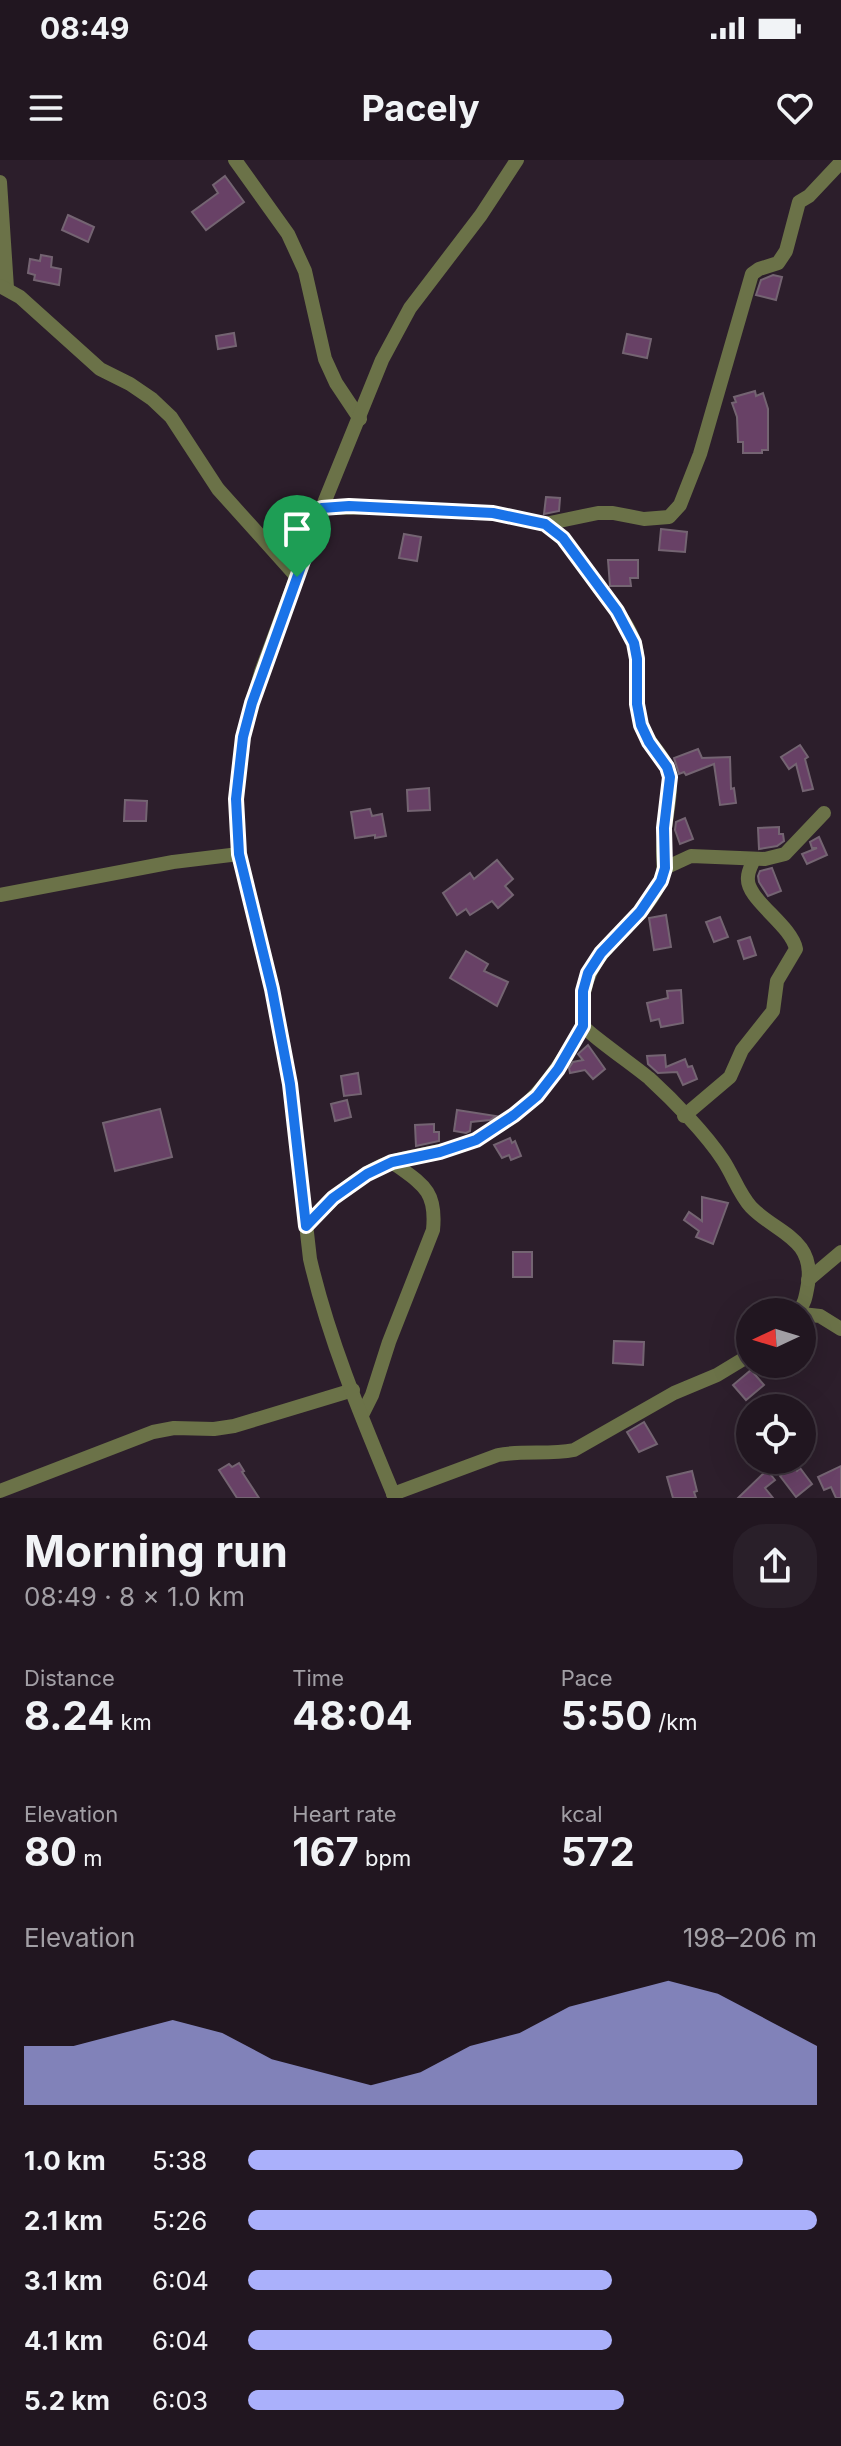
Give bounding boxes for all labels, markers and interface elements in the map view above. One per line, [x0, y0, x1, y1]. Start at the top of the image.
text: 08:49 [40, 10, 130, 46]
icon: menu [24, 86, 68, 130]
text: Pacely [361, 86, 480, 130]
icon: heart [773, 86, 817, 130]
pin [263, 495, 331, 577]
icon: arrive [275, 507, 319, 551]
north arrow [736, 1298, 816, 1378]
map controls [736, 1298, 816, 1474]
button: locate [736, 1394, 816, 1474]
text: Morning run [24, 1524, 288, 1578]
button: share [733, 1524, 817, 1608]
text: 08:49 · 8 × 1.0 km [24, 1581, 245, 1612]
text: Distance [24, 1665, 115, 1691]
text: Time [292, 1665, 344, 1691]
text: Pace [561, 1665, 612, 1691]
text: 8.24 [24, 1691, 114, 1740]
text: 48:04 [292, 1691, 413, 1740]
text: 5:50 [561, 1691, 652, 1740]
text: km [114, 1709, 152, 1735]
text: /km [652, 1709, 698, 1735]
text: Elevation [24, 1801, 118, 1827]
text: Heart rate [292, 1801, 397, 1827]
text: kcal [561, 1801, 603, 1827]
text: 80 [24, 1827, 77, 1876]
text: 167 [292, 1827, 359, 1876]
text: 572 [561, 1827, 635, 1876]
text: m [77, 1845, 102, 1871]
text: bpm [359, 1845, 411, 1871]
text: Elevation [24, 1922, 135, 1953]
text: 198–206 m [683, 1922, 817, 1953]
text: 1.0 km [24, 2145, 106, 2176]
text: 5:38 [152, 2145, 207, 2176]
text: 2.1 km [24, 2205, 103, 2236]
text: 5:26 [152, 2205, 207, 2236]
text: 3.1 km [24, 2265, 103, 2296]
text: 6:04 [152, 2265, 209, 2296]
text: 4.1 km [24, 2325, 103, 2356]
text: 6:04 [152, 2325, 209, 2356]
text: 5.2 km [24, 2385, 110, 2416]
text: 6:03 [152, 2385, 208, 2416]

